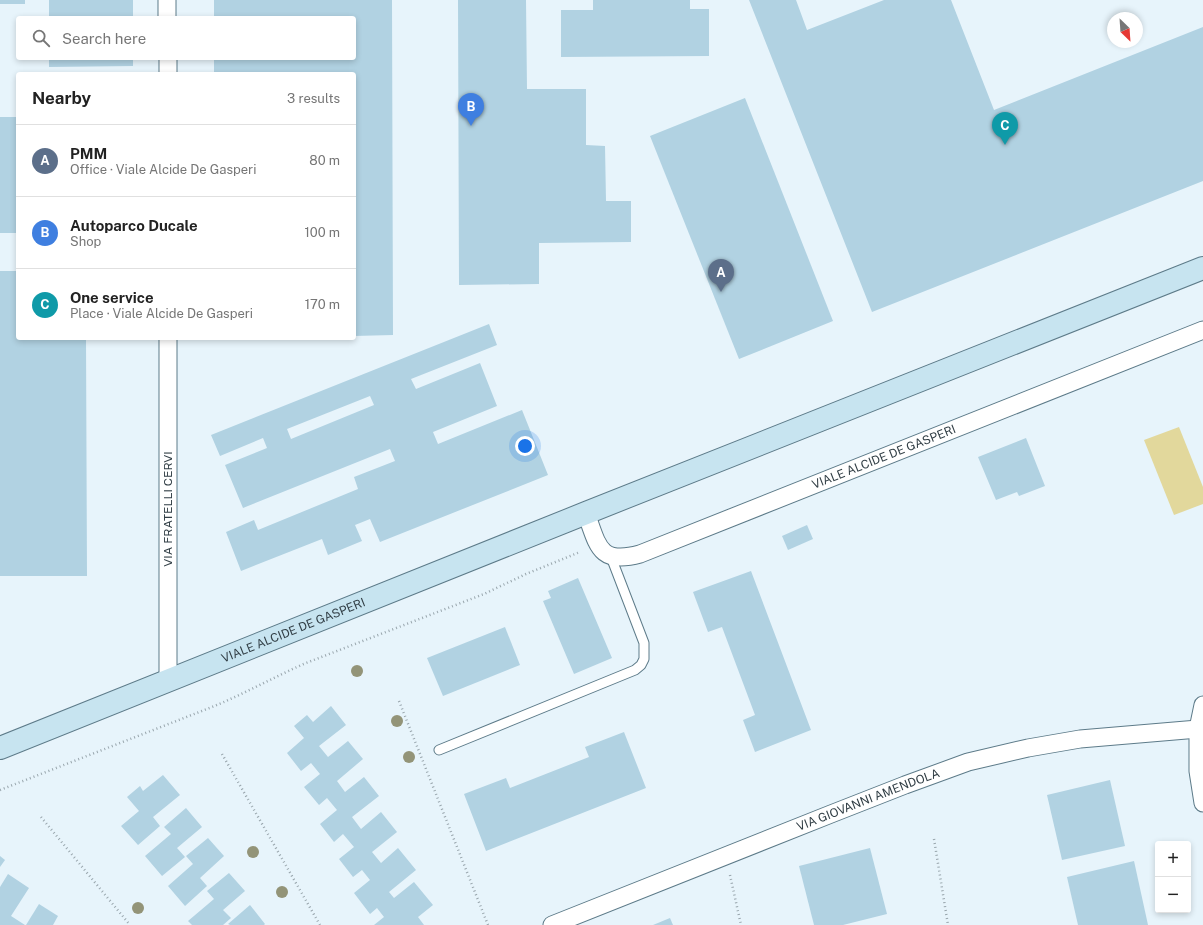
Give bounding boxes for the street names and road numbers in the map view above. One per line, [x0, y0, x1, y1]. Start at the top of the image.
street label: VIALE ALCIDE DE GASPERI [810, 422, 958, 492]
street label: VIA FRATELLI CERVI [161, 451, 175, 567]
street label: VIALE ALCIDE DE GASPERI [219, 595, 367, 665]
street label: VIA GIOVANNI AMENDOLA [795, 766, 942, 834]

